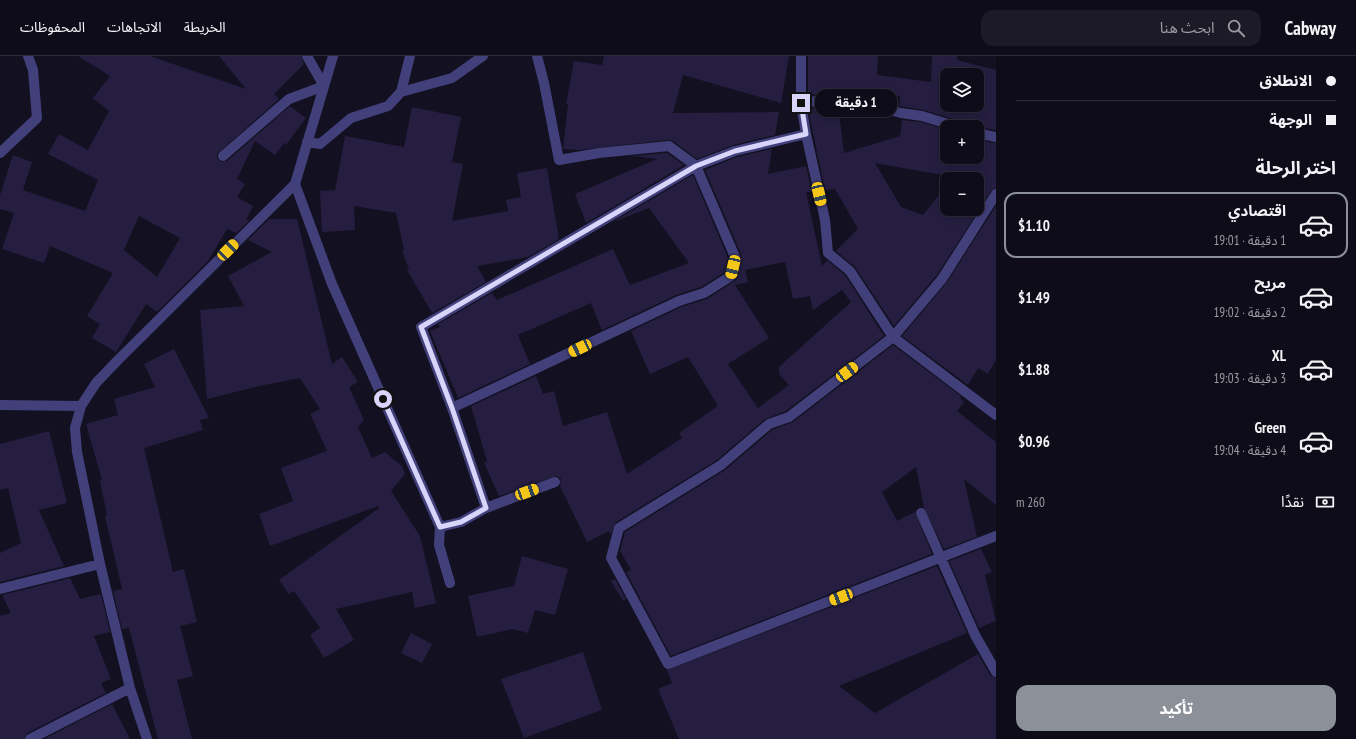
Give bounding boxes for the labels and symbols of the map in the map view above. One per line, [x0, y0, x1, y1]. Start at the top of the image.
callout: 1 دقيقة [815, 89, 897, 117]
route end [792, 94, 810, 112]
car [810, 181, 828, 207]
car [215, 237, 241, 263]
car [724, 254, 742, 280]
car [567, 337, 593, 359]
car [834, 360, 860, 384]
route start [374, 390, 392, 408]
car [514, 482, 540, 502]
car [828, 587, 854, 607]

